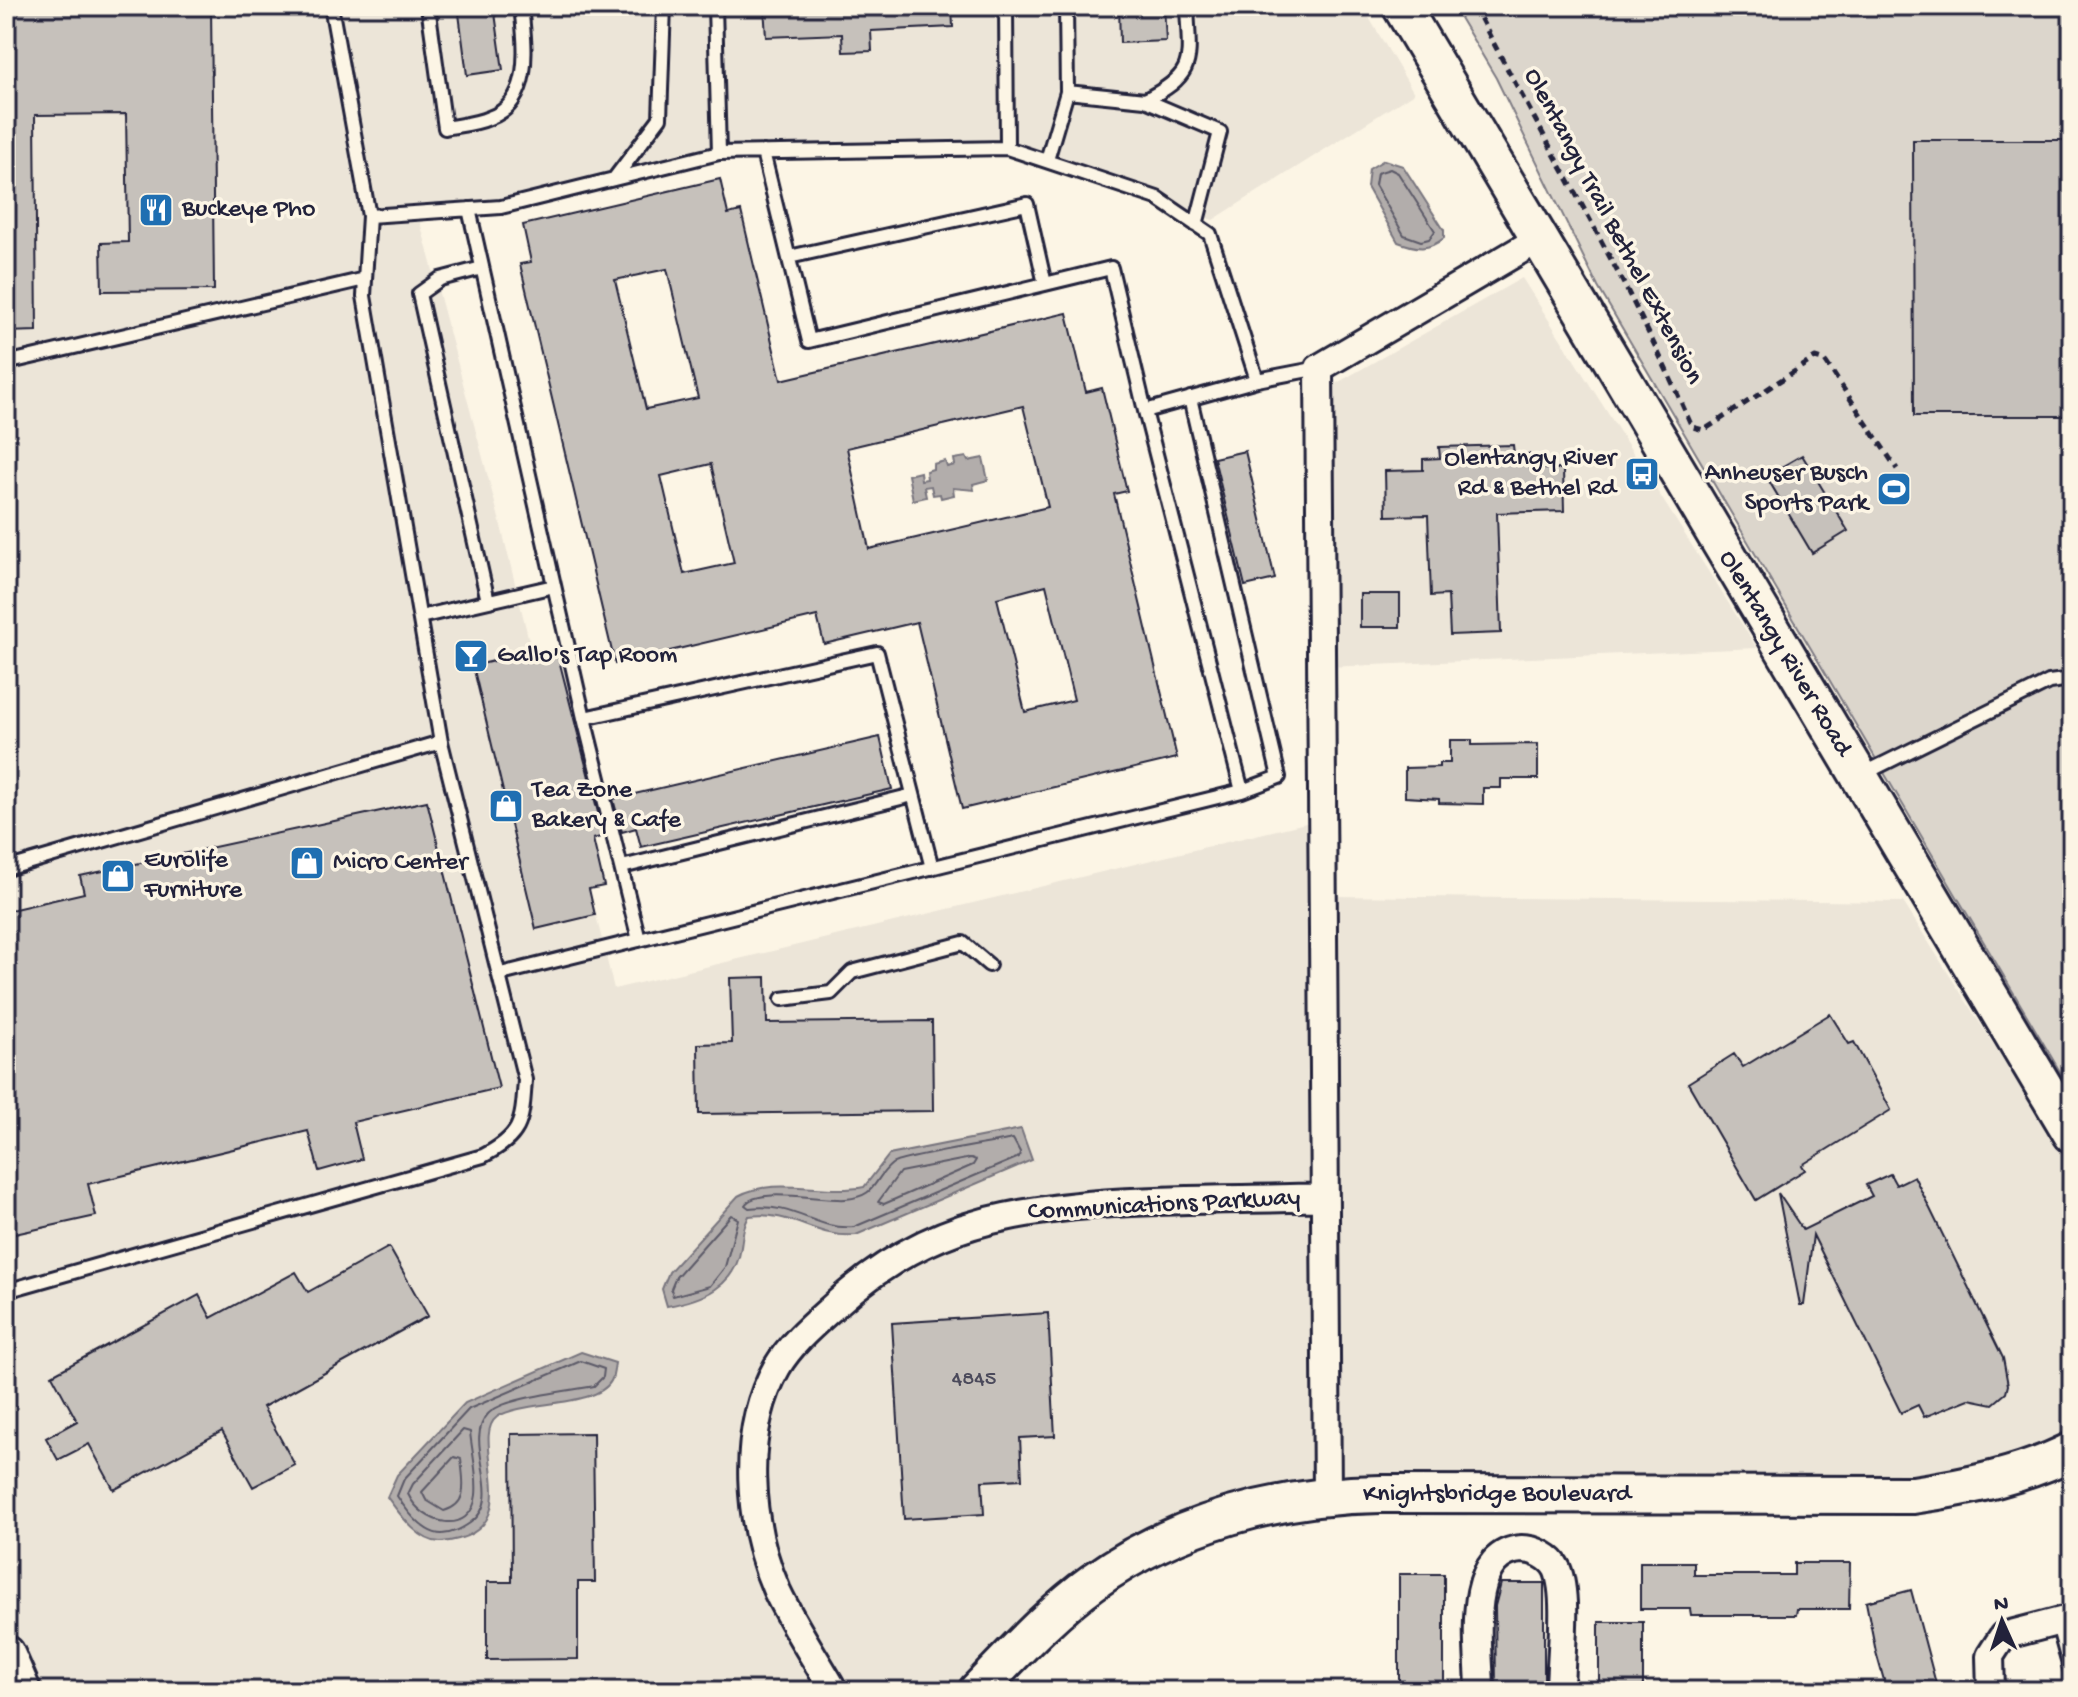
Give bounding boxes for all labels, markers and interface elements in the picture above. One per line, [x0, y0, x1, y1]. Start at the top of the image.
street label: Olentangy Trail Bethel Extension [1515, 64, 1709, 391]
restaurant icon: Buckeye Pho [137, 191, 175, 229]
place label: Buckeye Pho [181, 195, 316, 226]
place label: Olentangy River Rd & Bethel Rd [1444, 444, 1619, 505]
bus stop icon: Olentangy River Rd & Bethel Rd [1623, 455, 1661, 493]
place label: Anheuser Busch Sports Park [1705, 459, 1870, 520]
sports icon: Anheuser Busch Sports Park [1875, 470, 1913, 508]
street label: Olentangy River Road [1710, 545, 1859, 764]
bar icon: Gallo's Tap Room [452, 637, 490, 675]
place label: Gallo's Tap Room [497, 641, 678, 672]
place label: Tea Zone Bakery & Cafe [530, 776, 682, 837]
shop icon: Tea Zone Bakery & Cafe [487, 787, 525, 825]
shop icon: Micro Center [288, 844, 326, 882]
place label: Eurolife Furniture [143, 846, 243, 907]
place label: Micro Center [333, 848, 470, 879]
shop icon: Eurolife Furniture [99, 857, 137, 895]
street label: Communications Parkway [1027, 1183, 1301, 1229]
house number: 4845 [952, 1367, 996, 1393]
street label: Knightsbridge Boulevard [1363, 1480, 1633, 1511]
north arrow [1962, 1581, 2042, 1661]
text: N [1993, 1592, 2009, 1618]

